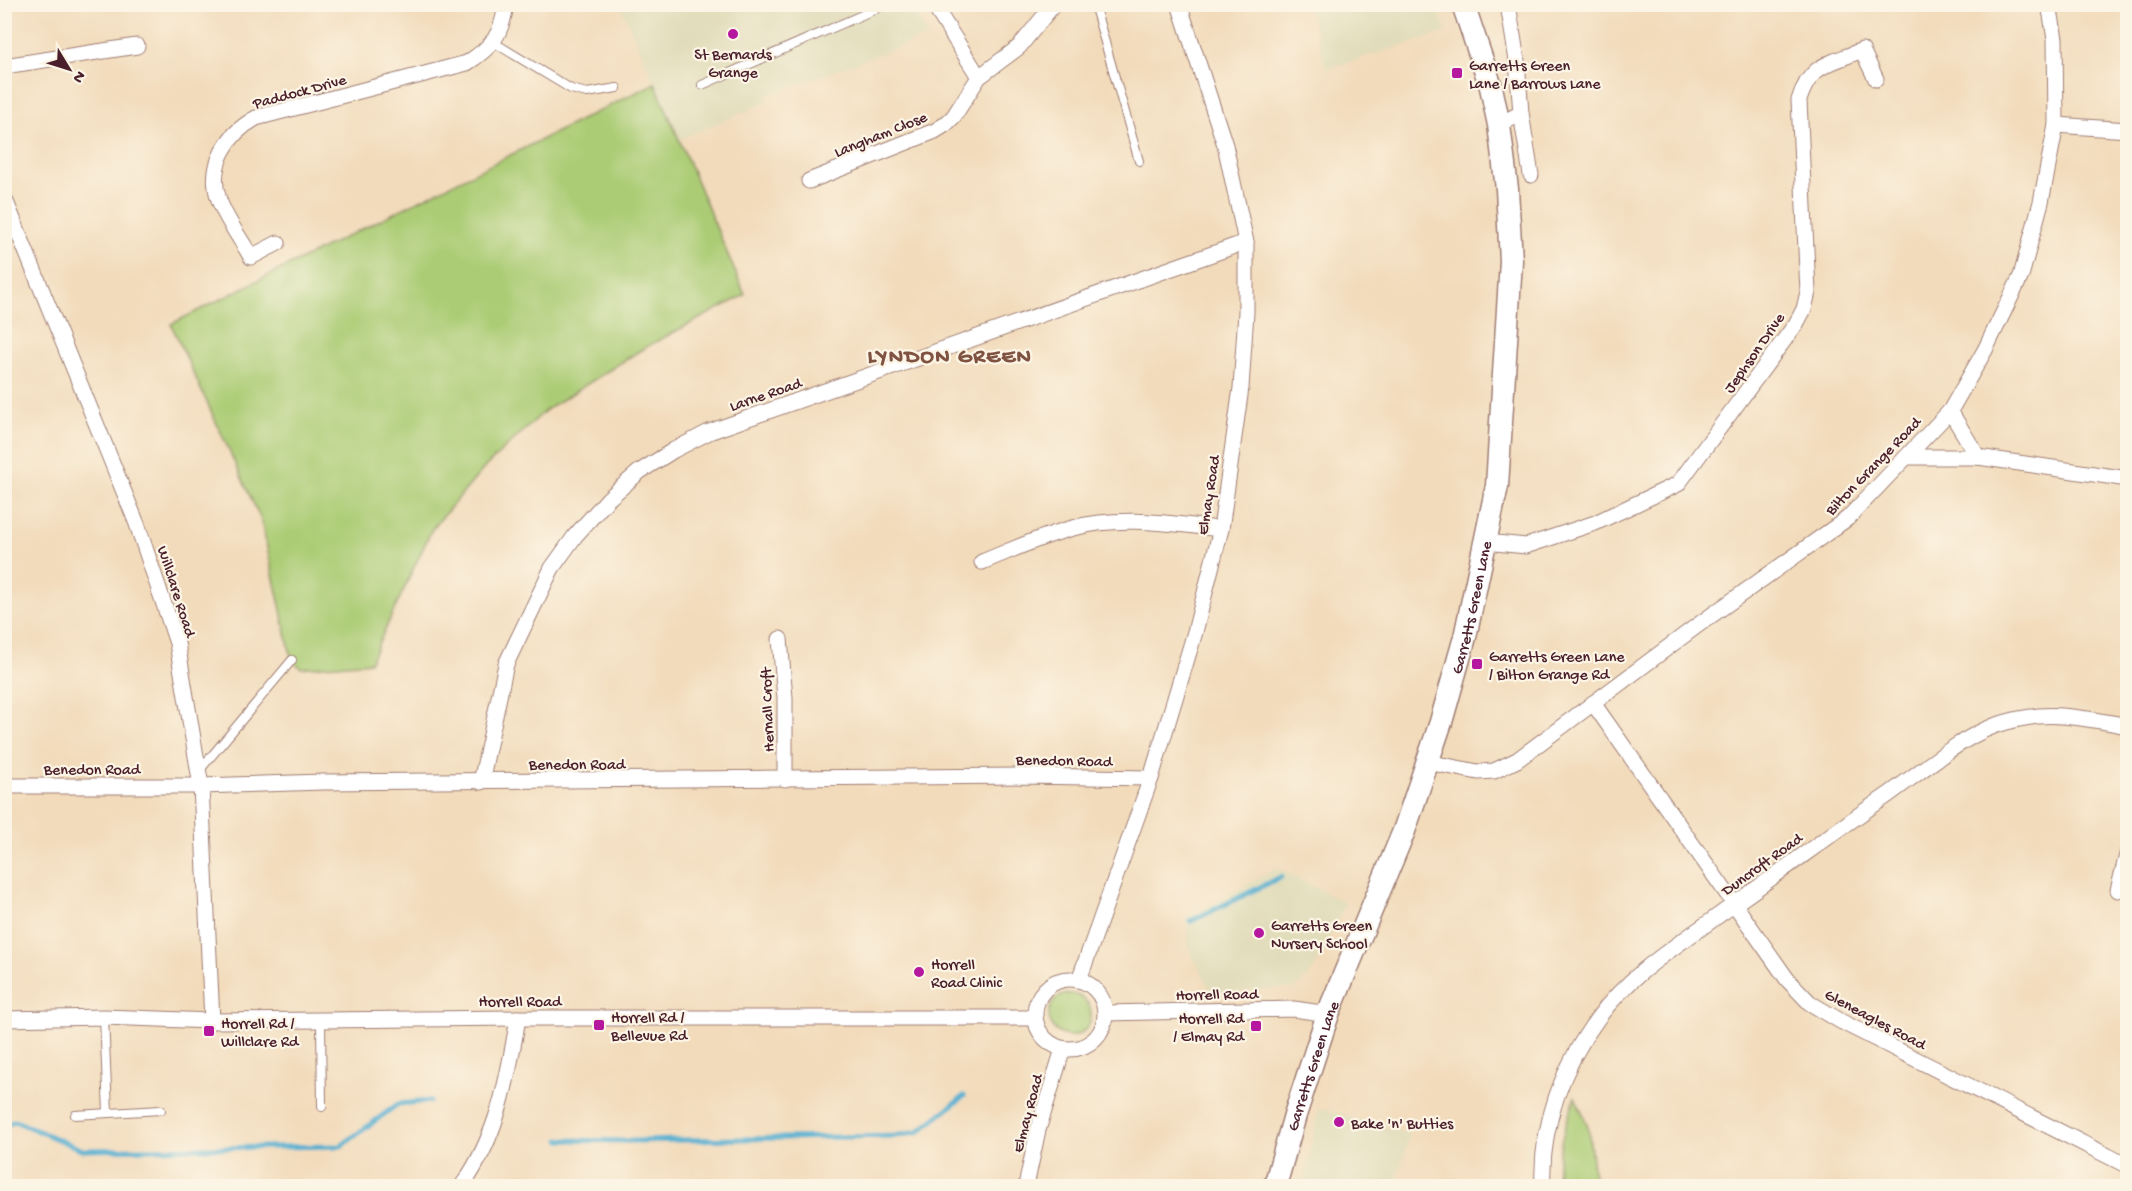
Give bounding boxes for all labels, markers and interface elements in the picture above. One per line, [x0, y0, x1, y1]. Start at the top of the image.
marker: St Bernards Grange [726, 27, 740, 41]
north arrow [39, 39, 99, 99]
place label: St Bernards Grange [694, 47, 773, 84]
place label: Garretts Green Lane / Barrows Lane [1469, 58, 1601, 95]
text: N [67, 66, 89, 86]
marker: Garretts Green Lane / Barrows Lane [1450, 66, 1464, 80]
street label: Paddock Drive [250, 72, 349, 115]
street label: Langham Close [832, 109, 931, 164]
street label: Jephson Drive [1721, 310, 1791, 398]
district label: LYNDON GREEN [868, 345, 1032, 371]
street label: Larne Road [728, 375, 806, 418]
street label: Bilton Grange Road [1822, 413, 1928, 521]
street label: Elmay Road [1195, 453, 1226, 537]
street label: Garretts Green Lane [1449, 539, 1498, 677]
street label: Willclare Road [151, 544, 199, 642]
place label: Garretts Green Lane / Bilton Grange Rd [1489, 649, 1625, 686]
marker: Garretts Green Lane / Bilton Grange Rd [1470, 657, 1484, 671]
street label: Hernall Croft [758, 666, 780, 752]
street label: Benedon Road [1015, 752, 1114, 773]
street label: Benedon Road [528, 757, 627, 776]
street label: Benedon Road [43, 762, 142, 781]
street label: Duncroft Road [1718, 829, 1808, 902]
place label: Garretts Green Nursery School [1271, 918, 1373, 955]
marker: Garretts Green Nursery School [1252, 926, 1266, 940]
place label: Horrell Road Clinic [931, 957, 1002, 994]
marker: Horrell Road Clinic [912, 965, 926, 979]
street label: Horrell Road [1175, 986, 1260, 1007]
street label: Gleneagles Road [1820, 986, 1930, 1057]
street label: Horrell Road [479, 994, 563, 1013]
street label: Garretts Green Lane [1285, 998, 1346, 1134]
place label: Horrell Rd / Bellevue Rd [610, 1010, 689, 1047]
place label: Horrell Rd / Elmay Rd [1173, 1011, 1246, 1048]
place label: Horrell Rd / Willclare Rd [221, 1016, 300, 1053]
marker: Horrell Rd / Bellevue Rd [592, 1018, 606, 1032]
marker: Horrell Rd / Elmay Rd [1249, 1019, 1263, 1033]
marker: Horrell Rd / Willclare Rd [202, 1024, 216, 1038]
street label: Elmay Road [1010, 1071, 1049, 1155]
marker: Bake 'n' Butties [1332, 1115, 1346, 1129]
place label: Bake 'n' Butties [1350, 1116, 1454, 1135]

